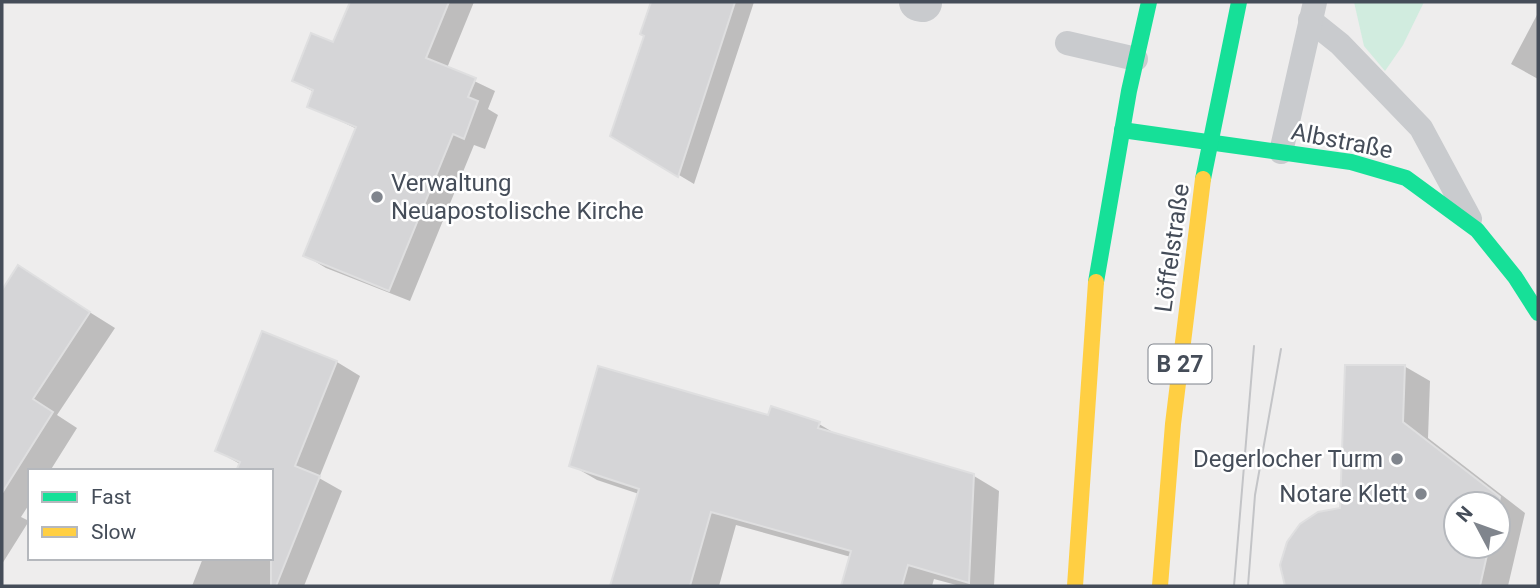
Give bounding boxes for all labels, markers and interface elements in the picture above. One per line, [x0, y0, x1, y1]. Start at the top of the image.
street label: Albstraße [1289, 117, 1395, 165]
place label: Verwaltung Neuapostolische Kirche [391, 169, 644, 225]
street label: Löffelstraße [1149, 182, 1195, 314]
marker: Verwaltung Neuapostolische Kirche [369, 189, 385, 205]
road number: B 27 [1148, 344, 1212, 384]
place label: Degerlocher Turm [1193, 445, 1383, 473]
marker: Degerlocher Turm [1389, 451, 1405, 467]
legend [28, 469, 273, 560]
place label: Notare Klett [1279, 480, 1407, 508]
text: Fast [91, 485, 132, 509]
marker: Notare Klett [1413, 486, 1429, 502]
north arrow [1442, 490, 1512, 560]
text: N [1451, 502, 1478, 527]
text: Slow [91, 520, 137, 544]

